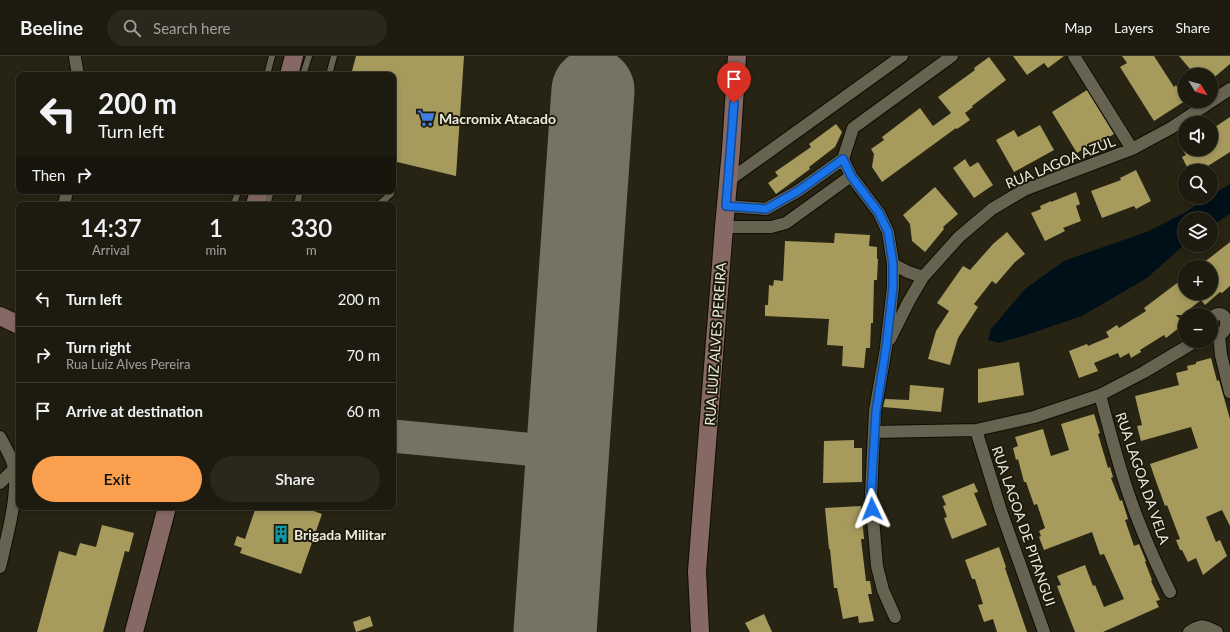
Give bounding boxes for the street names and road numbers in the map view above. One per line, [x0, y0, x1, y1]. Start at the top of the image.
street label: RUA LAGOA AZUL [1003, 132, 1117, 192]
street label: RUA LUIZ ALVES PEREIRA [701, 261, 729, 426]
street label: RUA LAGOA DA VELA [1112, 410, 1174, 547]
street label: RUA LAGOA DE PITANGUI [989, 444, 1059, 608]

